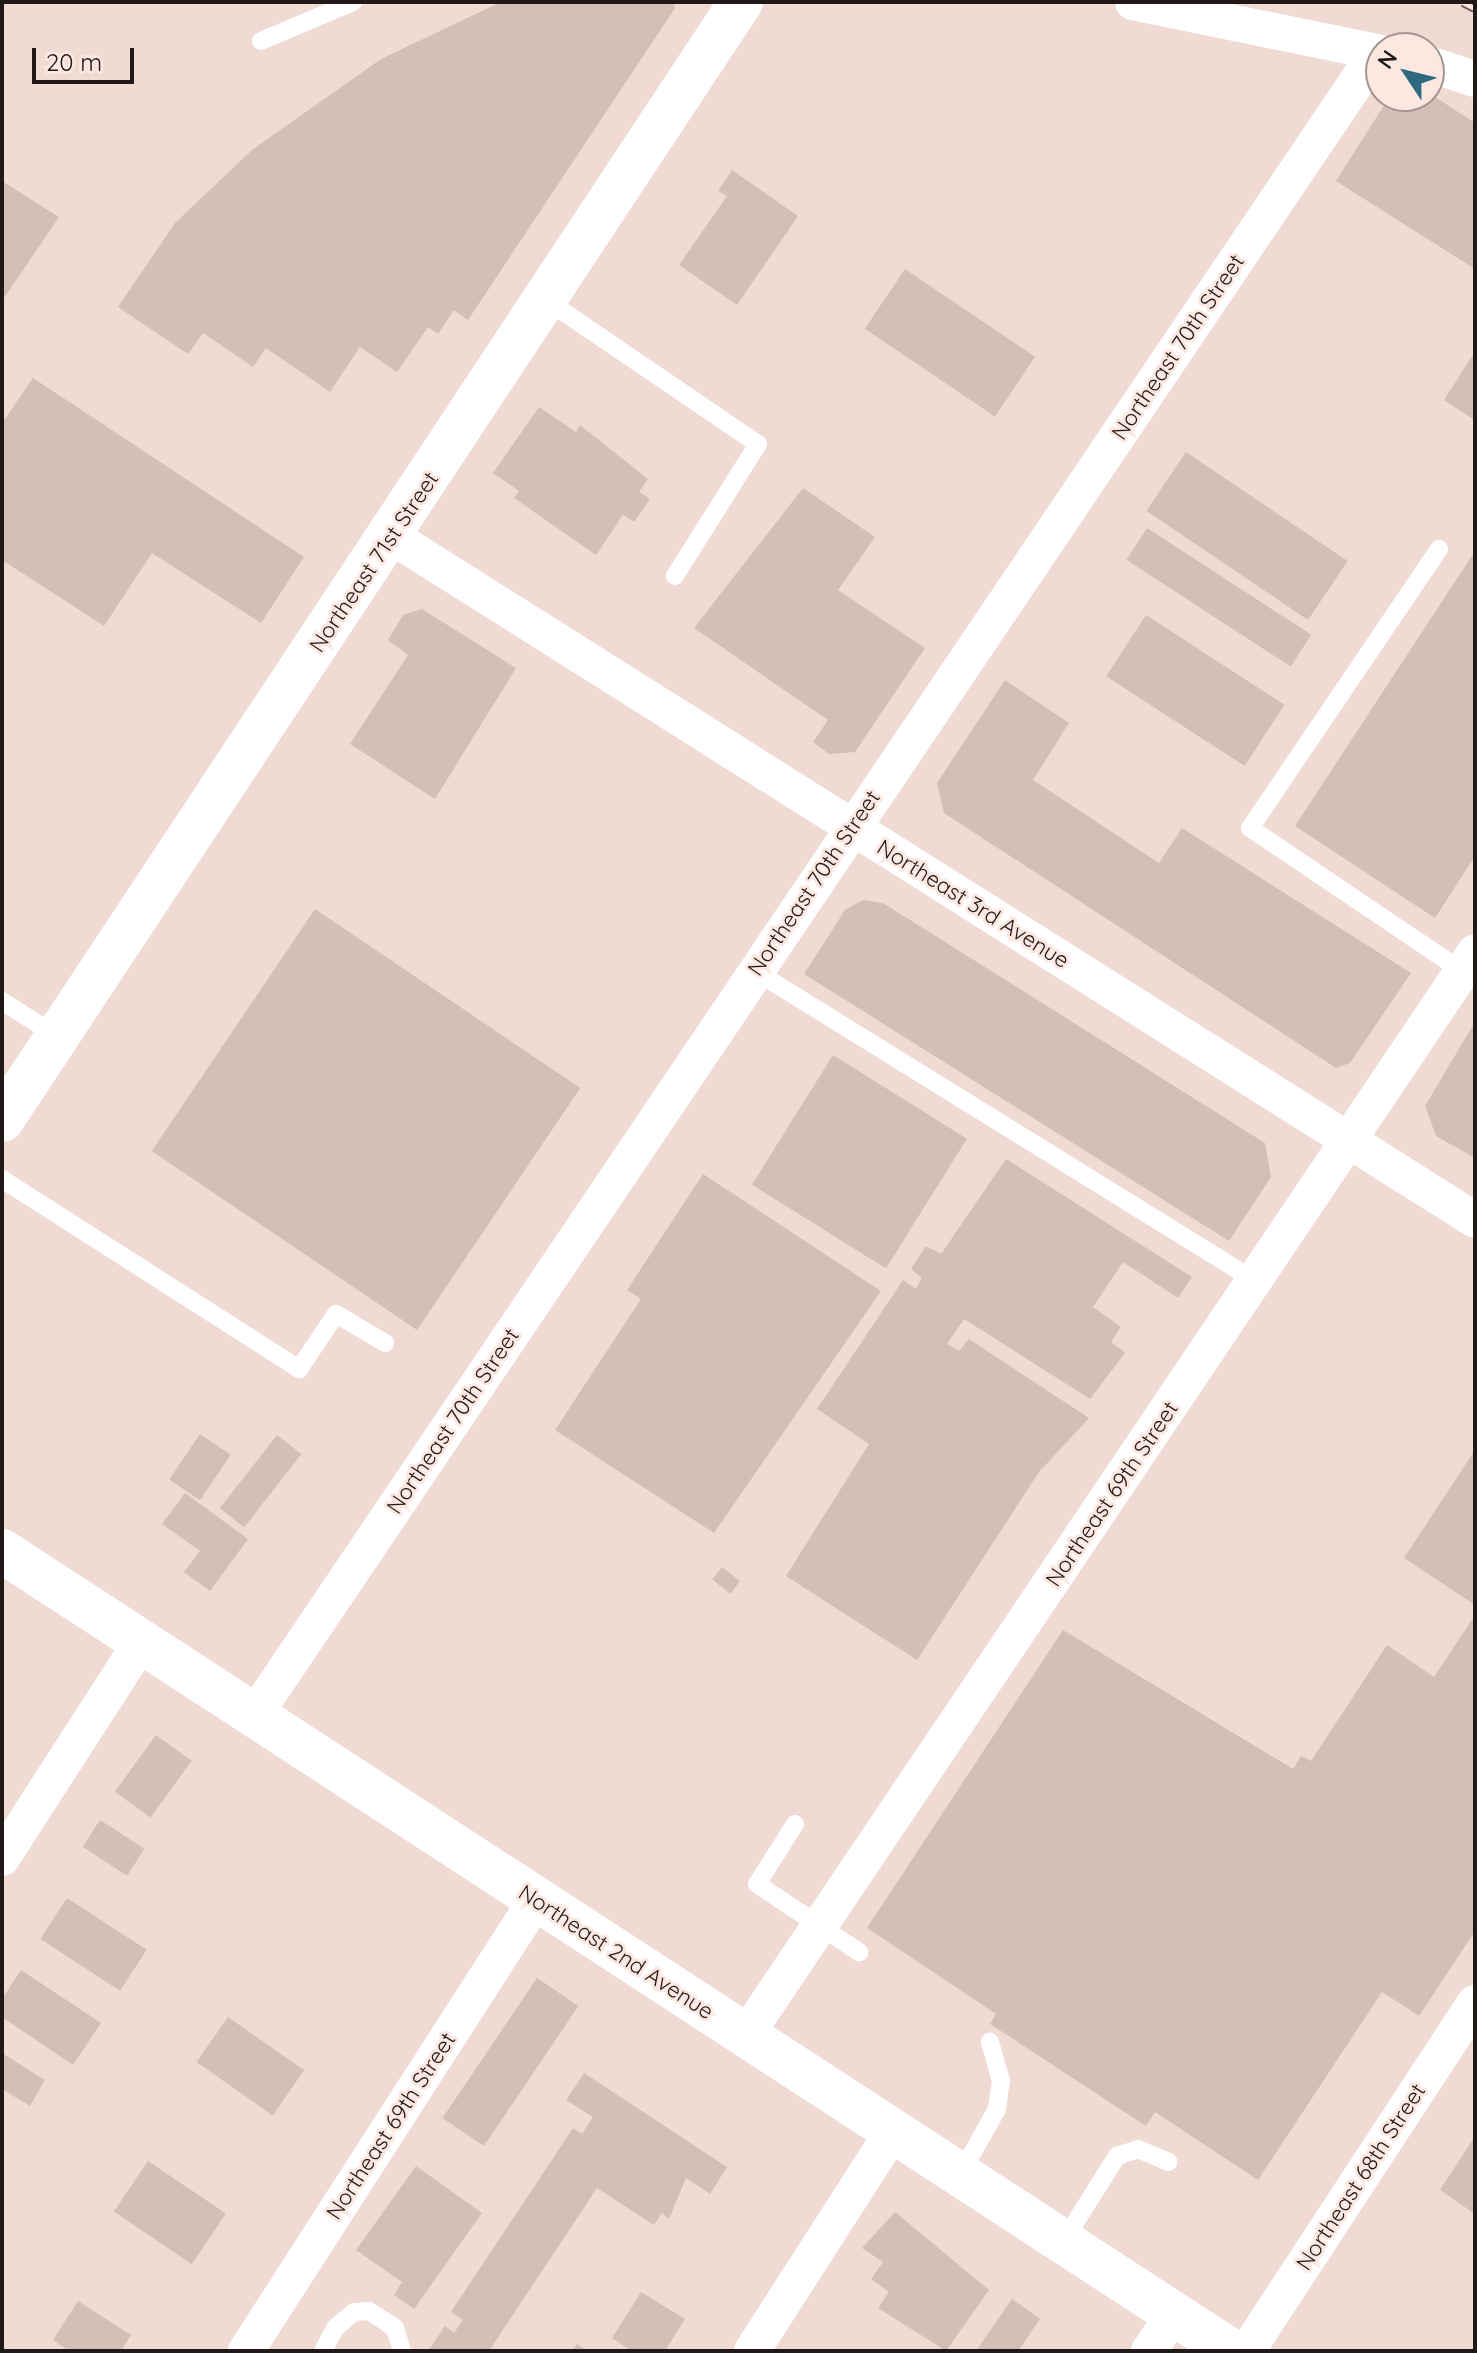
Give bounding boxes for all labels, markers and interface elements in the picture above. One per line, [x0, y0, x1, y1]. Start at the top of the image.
scale bar [36, 32, 138, 82]
north arrow [1365, 32, 1445, 112]
text: N [1371, 45, 1403, 74]
text: 20 m [46, 47, 102, 77]
street label: Northeast 70th Street [1106, 249, 1250, 445]
street label: Northeast 71st Street [304, 467, 444, 657]
street label: Northeast 70th Street [742, 785, 886, 981]
street label: Northeast 3rd Avenue [872, 834, 1074, 974]
street label: Northeast 70th Street [381, 1323, 525, 1519]
street label: Northeast 69th Street [1040, 1396, 1184, 1592]
street label: Northeast 2nd Avenue [514, 1879, 718, 2025]
street label: Northeast 69th Street [321, 2028, 461, 2224]
street label: Northeast 68th Street [1291, 2079, 1431, 2275]

